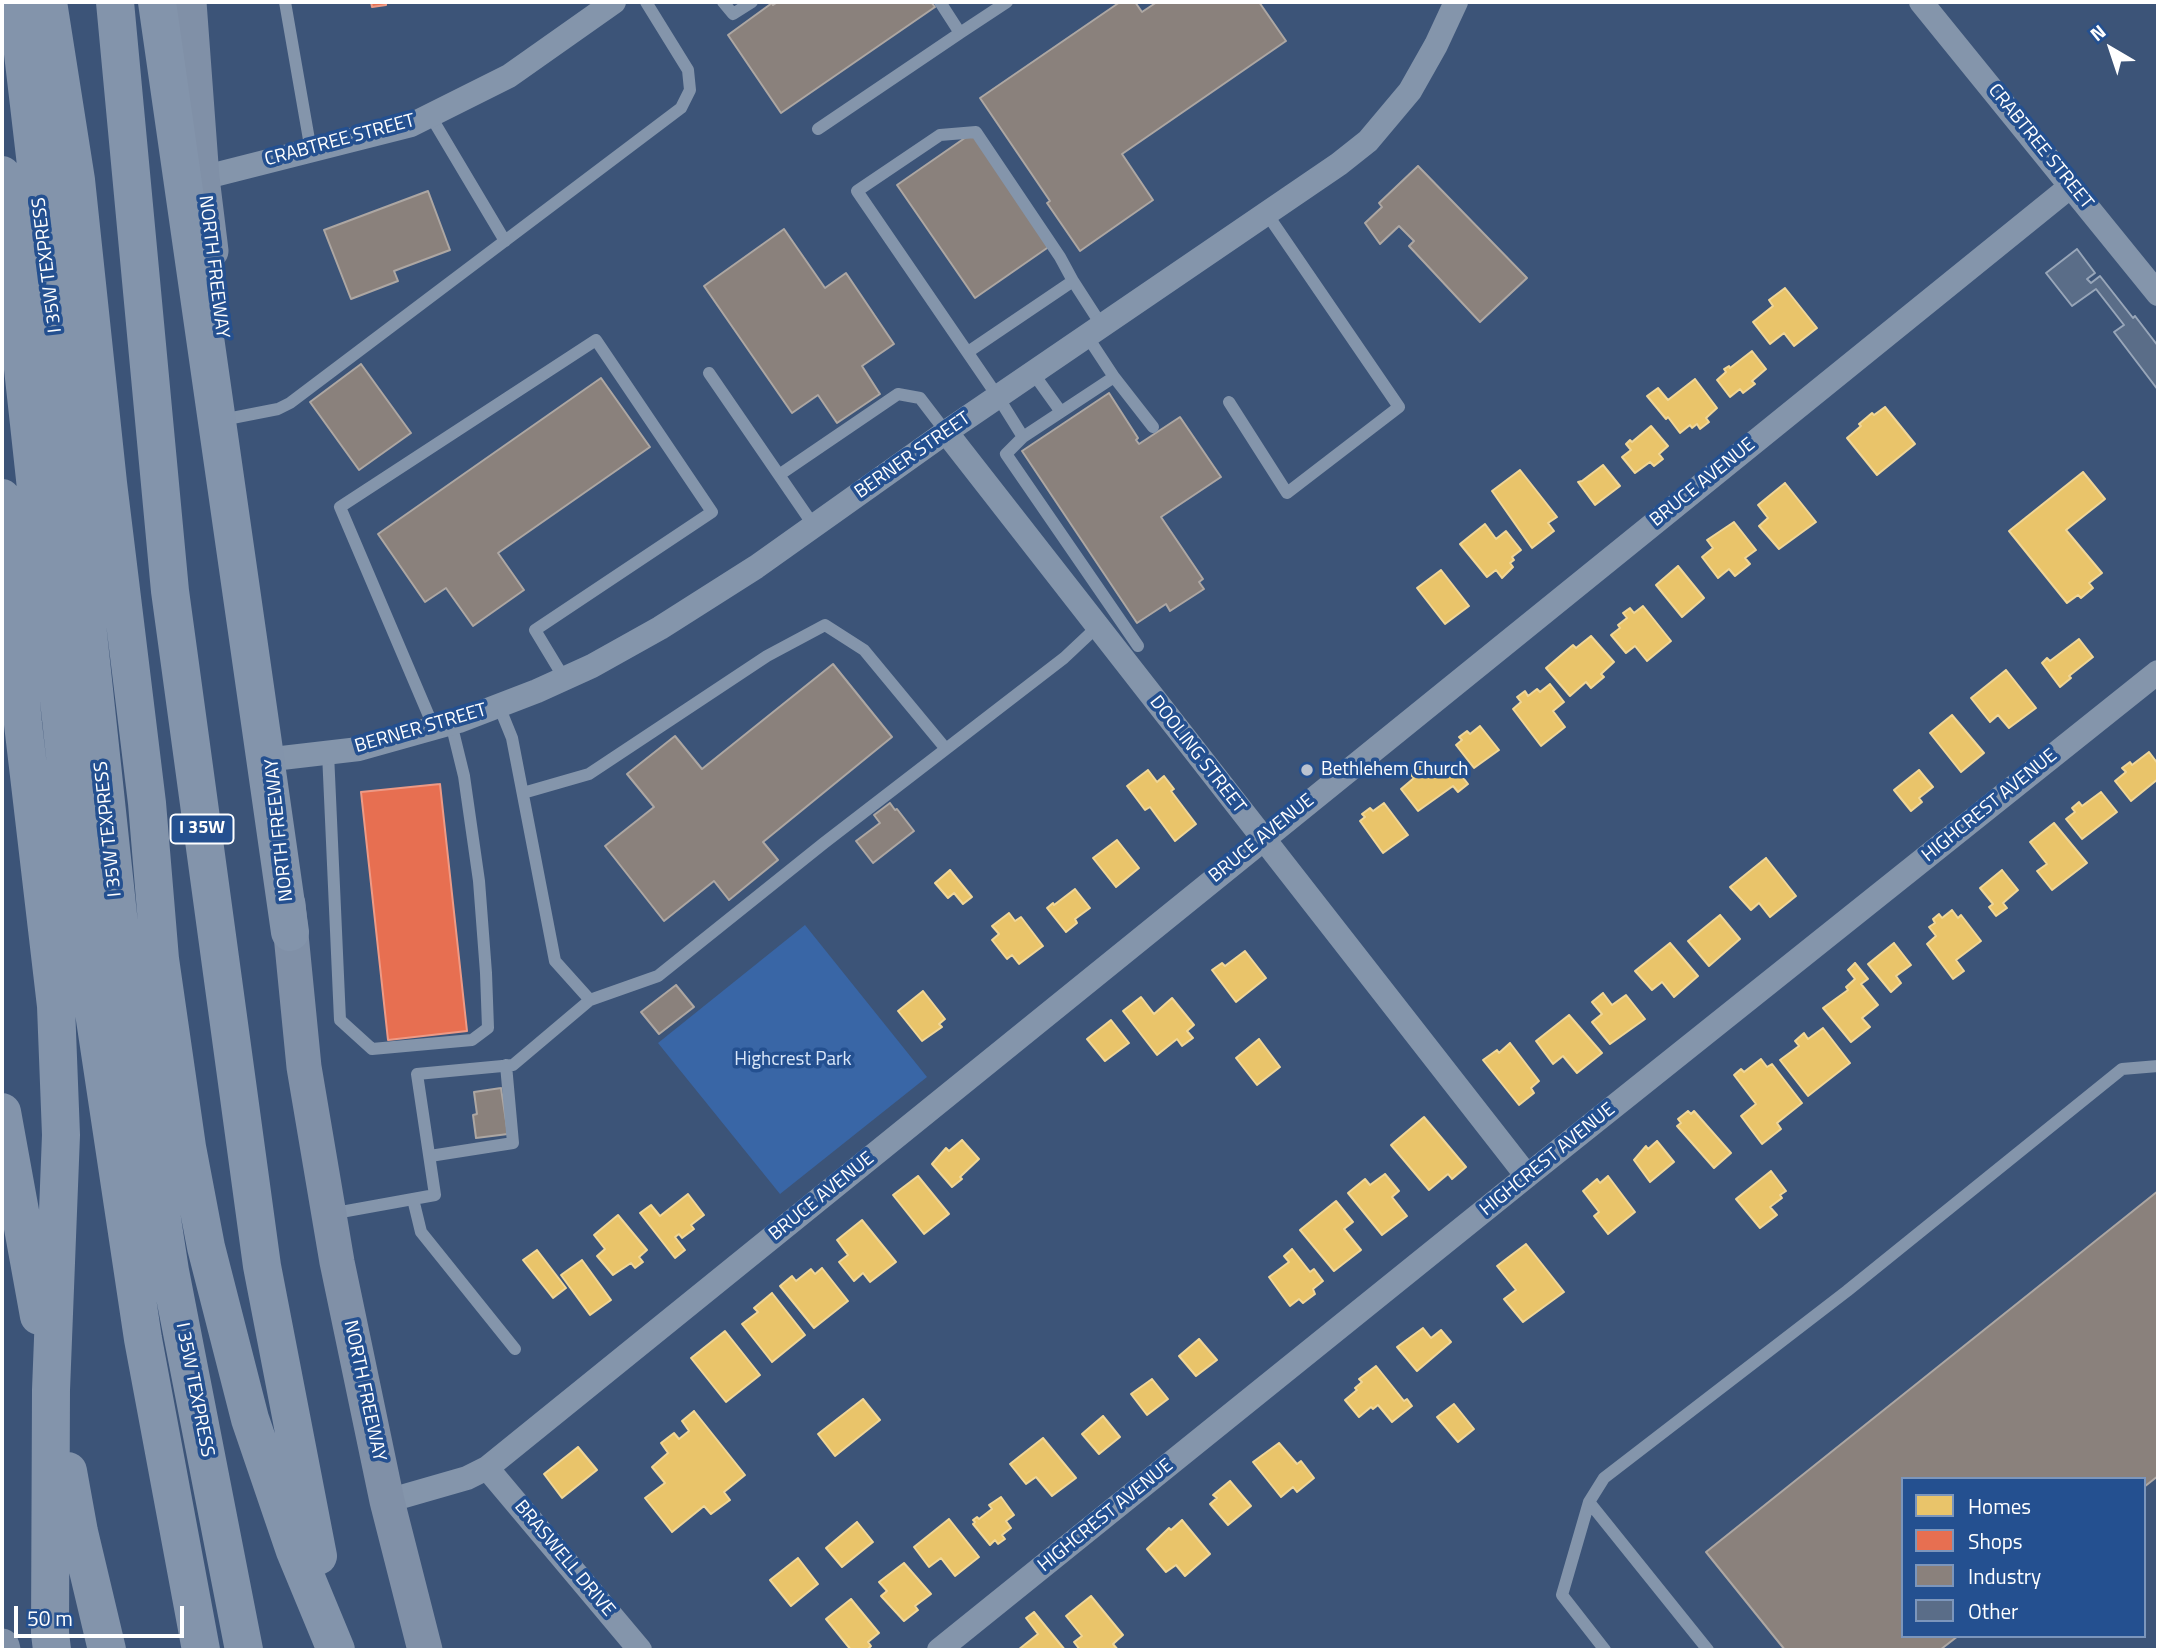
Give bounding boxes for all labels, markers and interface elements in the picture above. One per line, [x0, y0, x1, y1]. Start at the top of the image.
north arrow [2076, 14, 2146, 84]
text: N [2083, 17, 2112, 48]
street label: CRABTREE STREET [1983, 80, 2097, 214]
street label: CRABTREE STREET [262, 110, 418, 172]
street label: NORTH FREEWAY [193, 194, 233, 340]
street label: I 35W TEXPRESS [28, 196, 68, 334]
street label: BERNER STREET [851, 408, 975, 504]
street label: BRUCE AVENUE [1646, 434, 1760, 532]
street label: DOOLING STREET [1144, 692, 1250, 818]
street label: BERNER STREET [352, 699, 490, 759]
street label: HIGHCREST AVENUE [1918, 745, 2062, 867]
street label: NORTH FREEWAY [261, 757, 299, 903]
place label: Bethlehem Church [1321, 759, 1468, 781]
street label: I 35W TEXPRESS [91, 760, 127, 898]
marker: Bethlehem Church [1299, 762, 1315, 778]
street label: BRUCE AVENUE [1205, 790, 1319, 888]
road number: I 35W [170, 814, 234, 844]
park label: Highcrest Park [734, 1049, 852, 1071]
street label: HIGHCREST AVENUE [1476, 1099, 1620, 1221]
street label: BRUCE AVENUE [765, 1148, 879, 1246]
street label: NORTH FREEWAY [338, 1318, 390, 1464]
street label: I 35W TEXPRESS [170, 1321, 218, 1459]
street label: HIGHCREST AVENUE [1034, 1455, 1178, 1577]
legend [1901, 1477, 2146, 1638]
text: Homes [1968, 1490, 2031, 1522]
street label: BRASWELL DRIVE [509, 1496, 619, 1622]
text: Shops [1968, 1525, 2023, 1557]
text: Industry [1968, 1560, 2041, 1592]
scale bar [18, 1592, 187, 1636]
text: Other [1968, 1595, 2018, 1627]
text: 50 m [27, 1602, 73, 1634]

